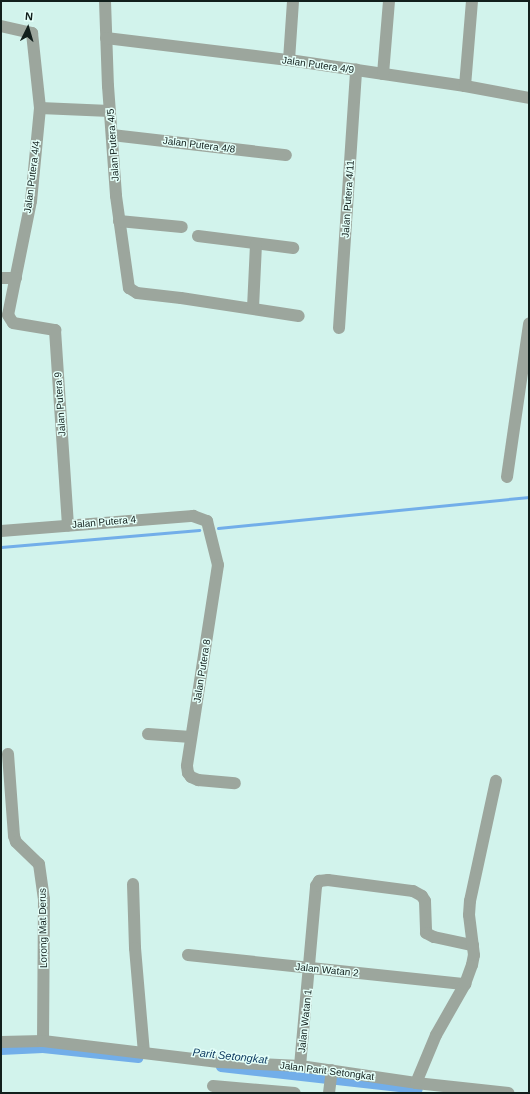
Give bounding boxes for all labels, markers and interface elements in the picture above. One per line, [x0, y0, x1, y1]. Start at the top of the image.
north arrow [8, 8, 48, 48]
text: N [25, 10, 34, 22]
street label: Jalan Putera 4/9 [281, 54, 355, 76]
street label: Jalan Putera 4/5 [104, 108, 122, 182]
street label: Jalan Putera 4/8 [162, 135, 236, 155]
street label: Jalan Putera 4/4 [22, 140, 42, 214]
street label: Jalan Putera 4/11 [339, 160, 357, 238]
street label: Jalan Putera 9 [52, 371, 68, 437]
street label: Jalan Putera 4 [71, 513, 137, 531]
street label: Jalan Putera 8 [191, 638, 213, 704]
street label: Lorong Mat Derus [36, 888, 50, 968]
street label: Jalan Watan 2 [295, 961, 359, 979]
street label: Jalan Watan 1 [296, 989, 314, 1053]
water label: Parit Setongkat [192, 1046, 268, 1066]
street label: Jalan Parit Setongkat [279, 1059, 375, 1083]

